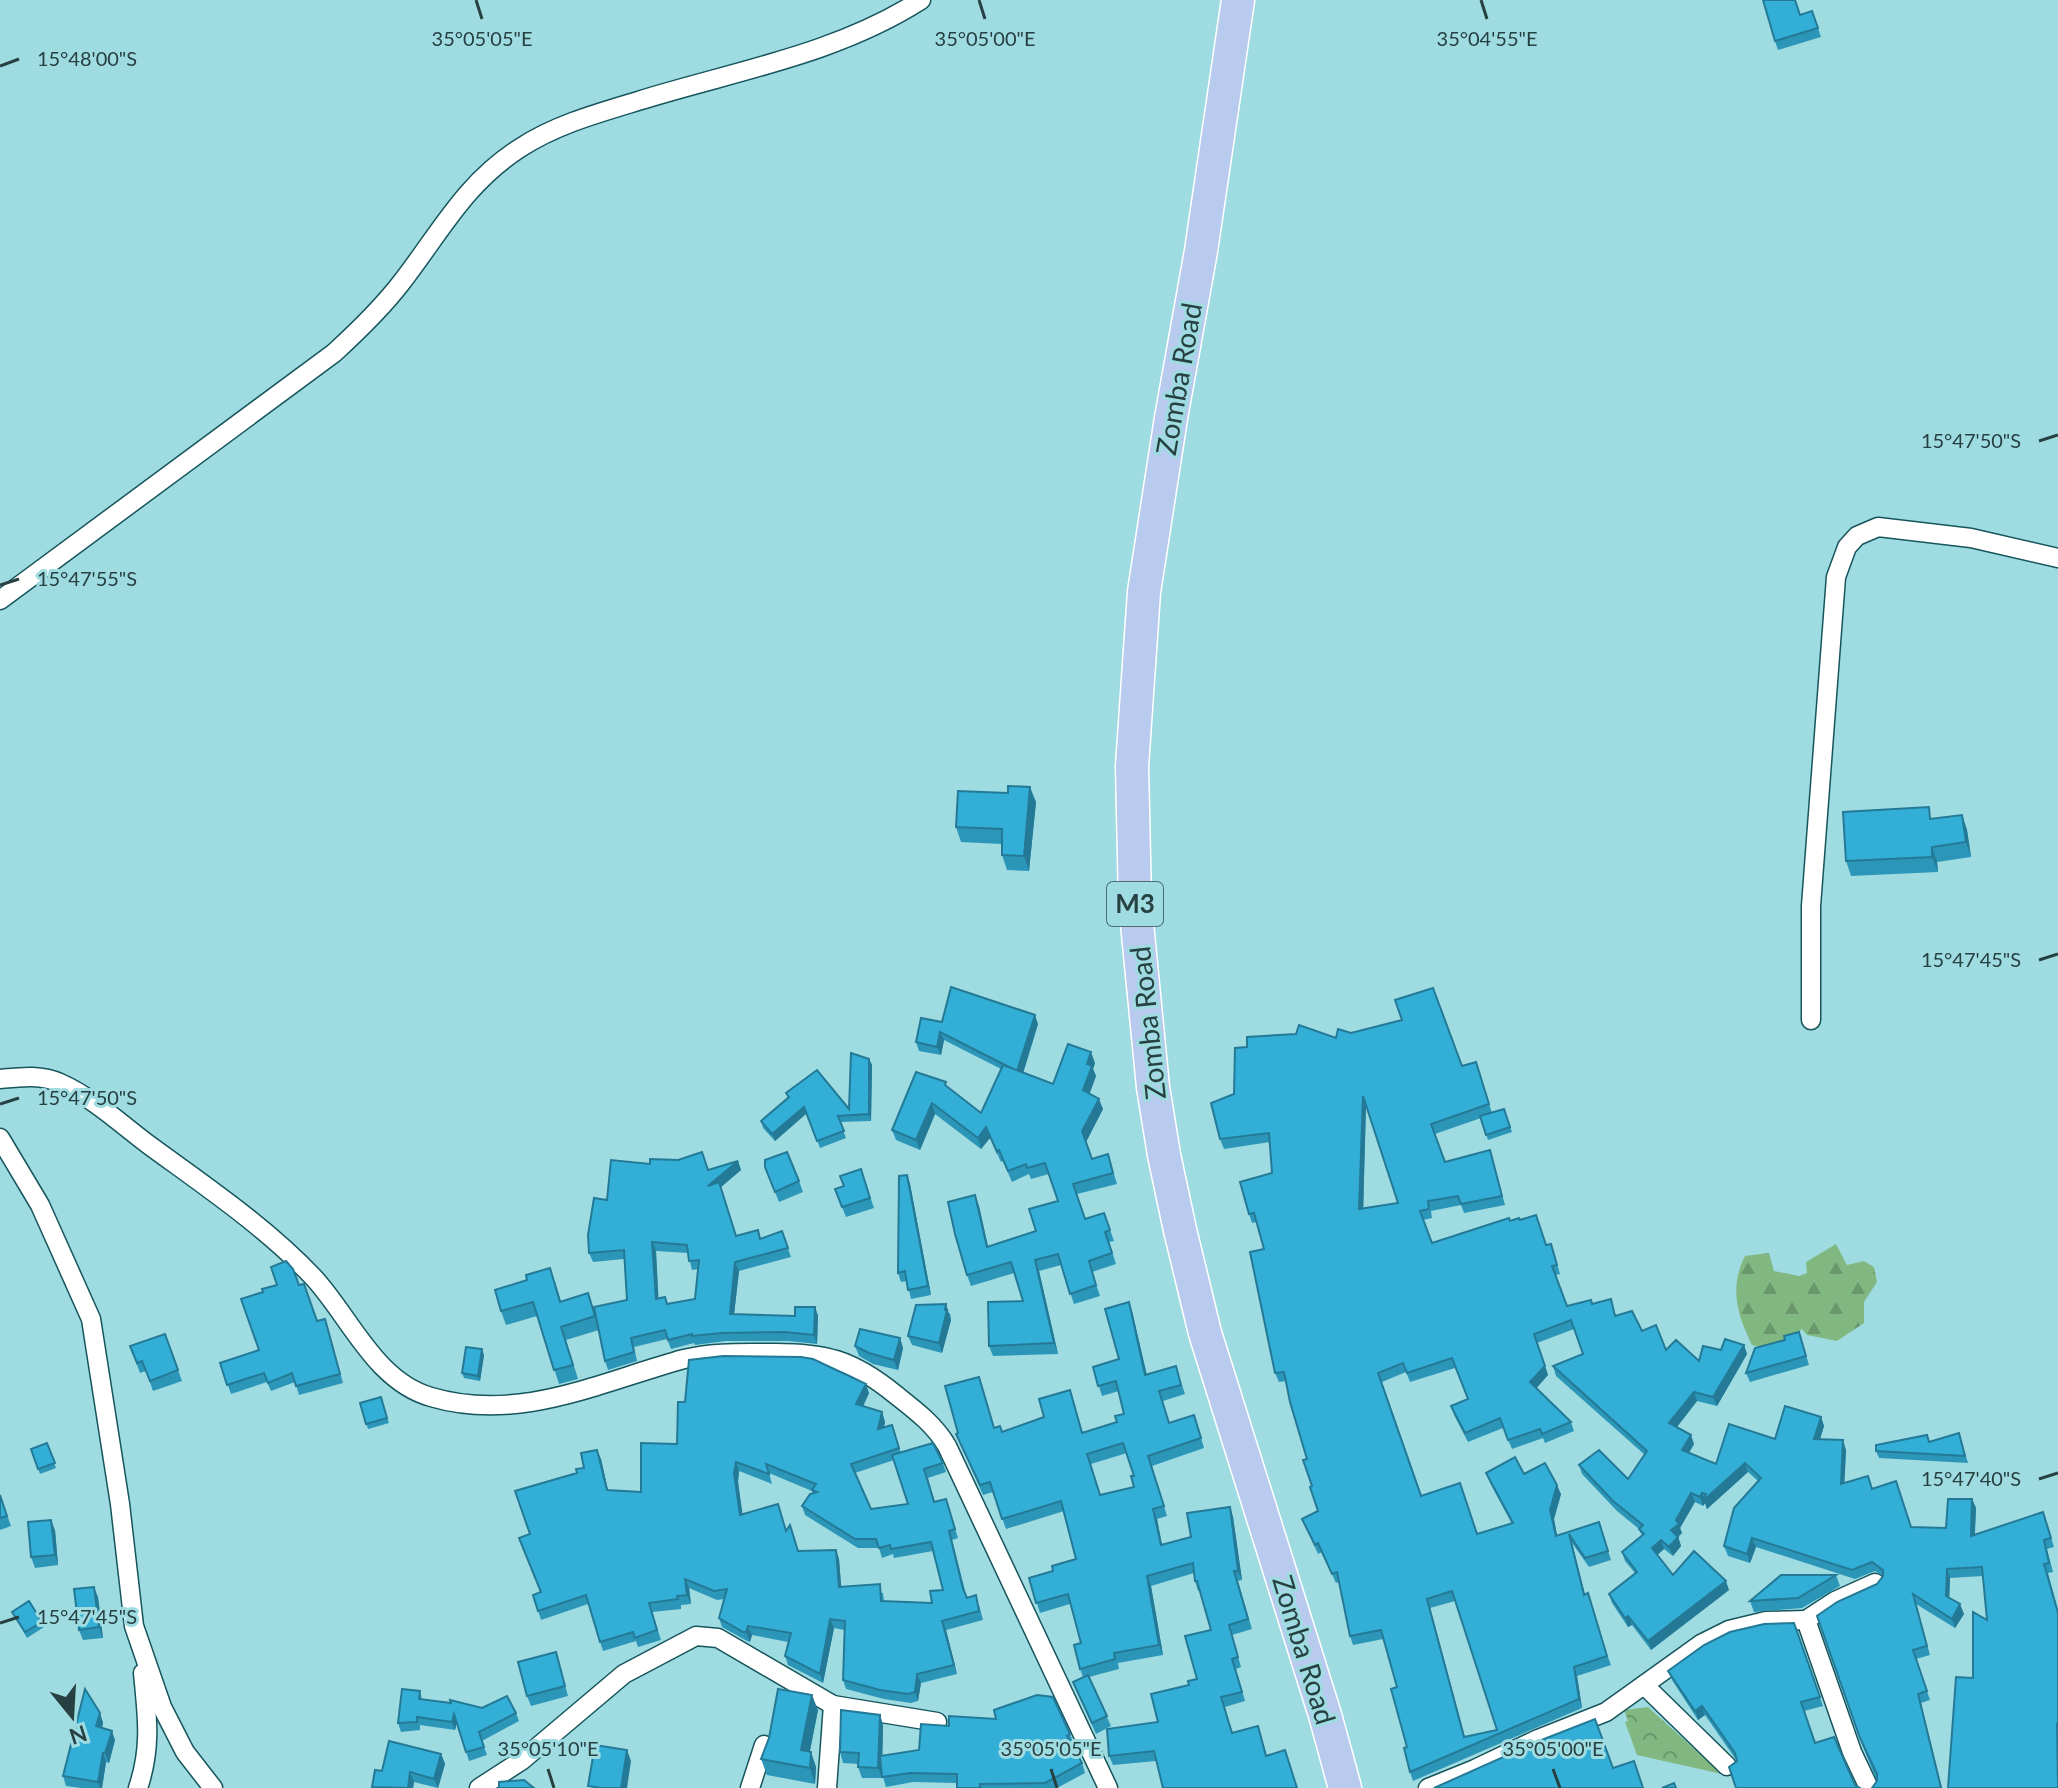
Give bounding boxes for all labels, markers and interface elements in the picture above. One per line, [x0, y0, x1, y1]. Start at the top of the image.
text: 35°05'05"E [432, 26, 532, 50]
text: 35°05'00"E [935, 26, 1035, 50]
text: 35°04'55"E [1437, 26, 1537, 50]
text: 15°48'00"S [37, 46, 137, 70]
street label: Zomba Road [1148, 300, 1208, 458]
text: 15°47'50"S [1921, 428, 2021, 452]
text: 15°47'55"S [37, 566, 137, 590]
road number: M3 [1107, 882, 1163, 926]
street label: Zomba Road [1122, 945, 1172, 1101]
text: 15°47'45"S [1921, 947, 2021, 971]
text: 15°47'50"S [37, 1085, 137, 1109]
text: 15°47'40"S [1921, 1466, 2021, 1490]
street label: Zomba Road [1266, 1571, 1344, 1728]
text: 15°47'45"S [37, 1604, 137, 1628]
north arrow [32, 1676, 112, 1756]
text: N [66, 1720, 91, 1751]
text: 35°05'10"E [498, 1736, 598, 1760]
text: 35°05'05"E [1001, 1736, 1101, 1760]
text: 35°05'00"E [1503, 1736, 1603, 1760]

